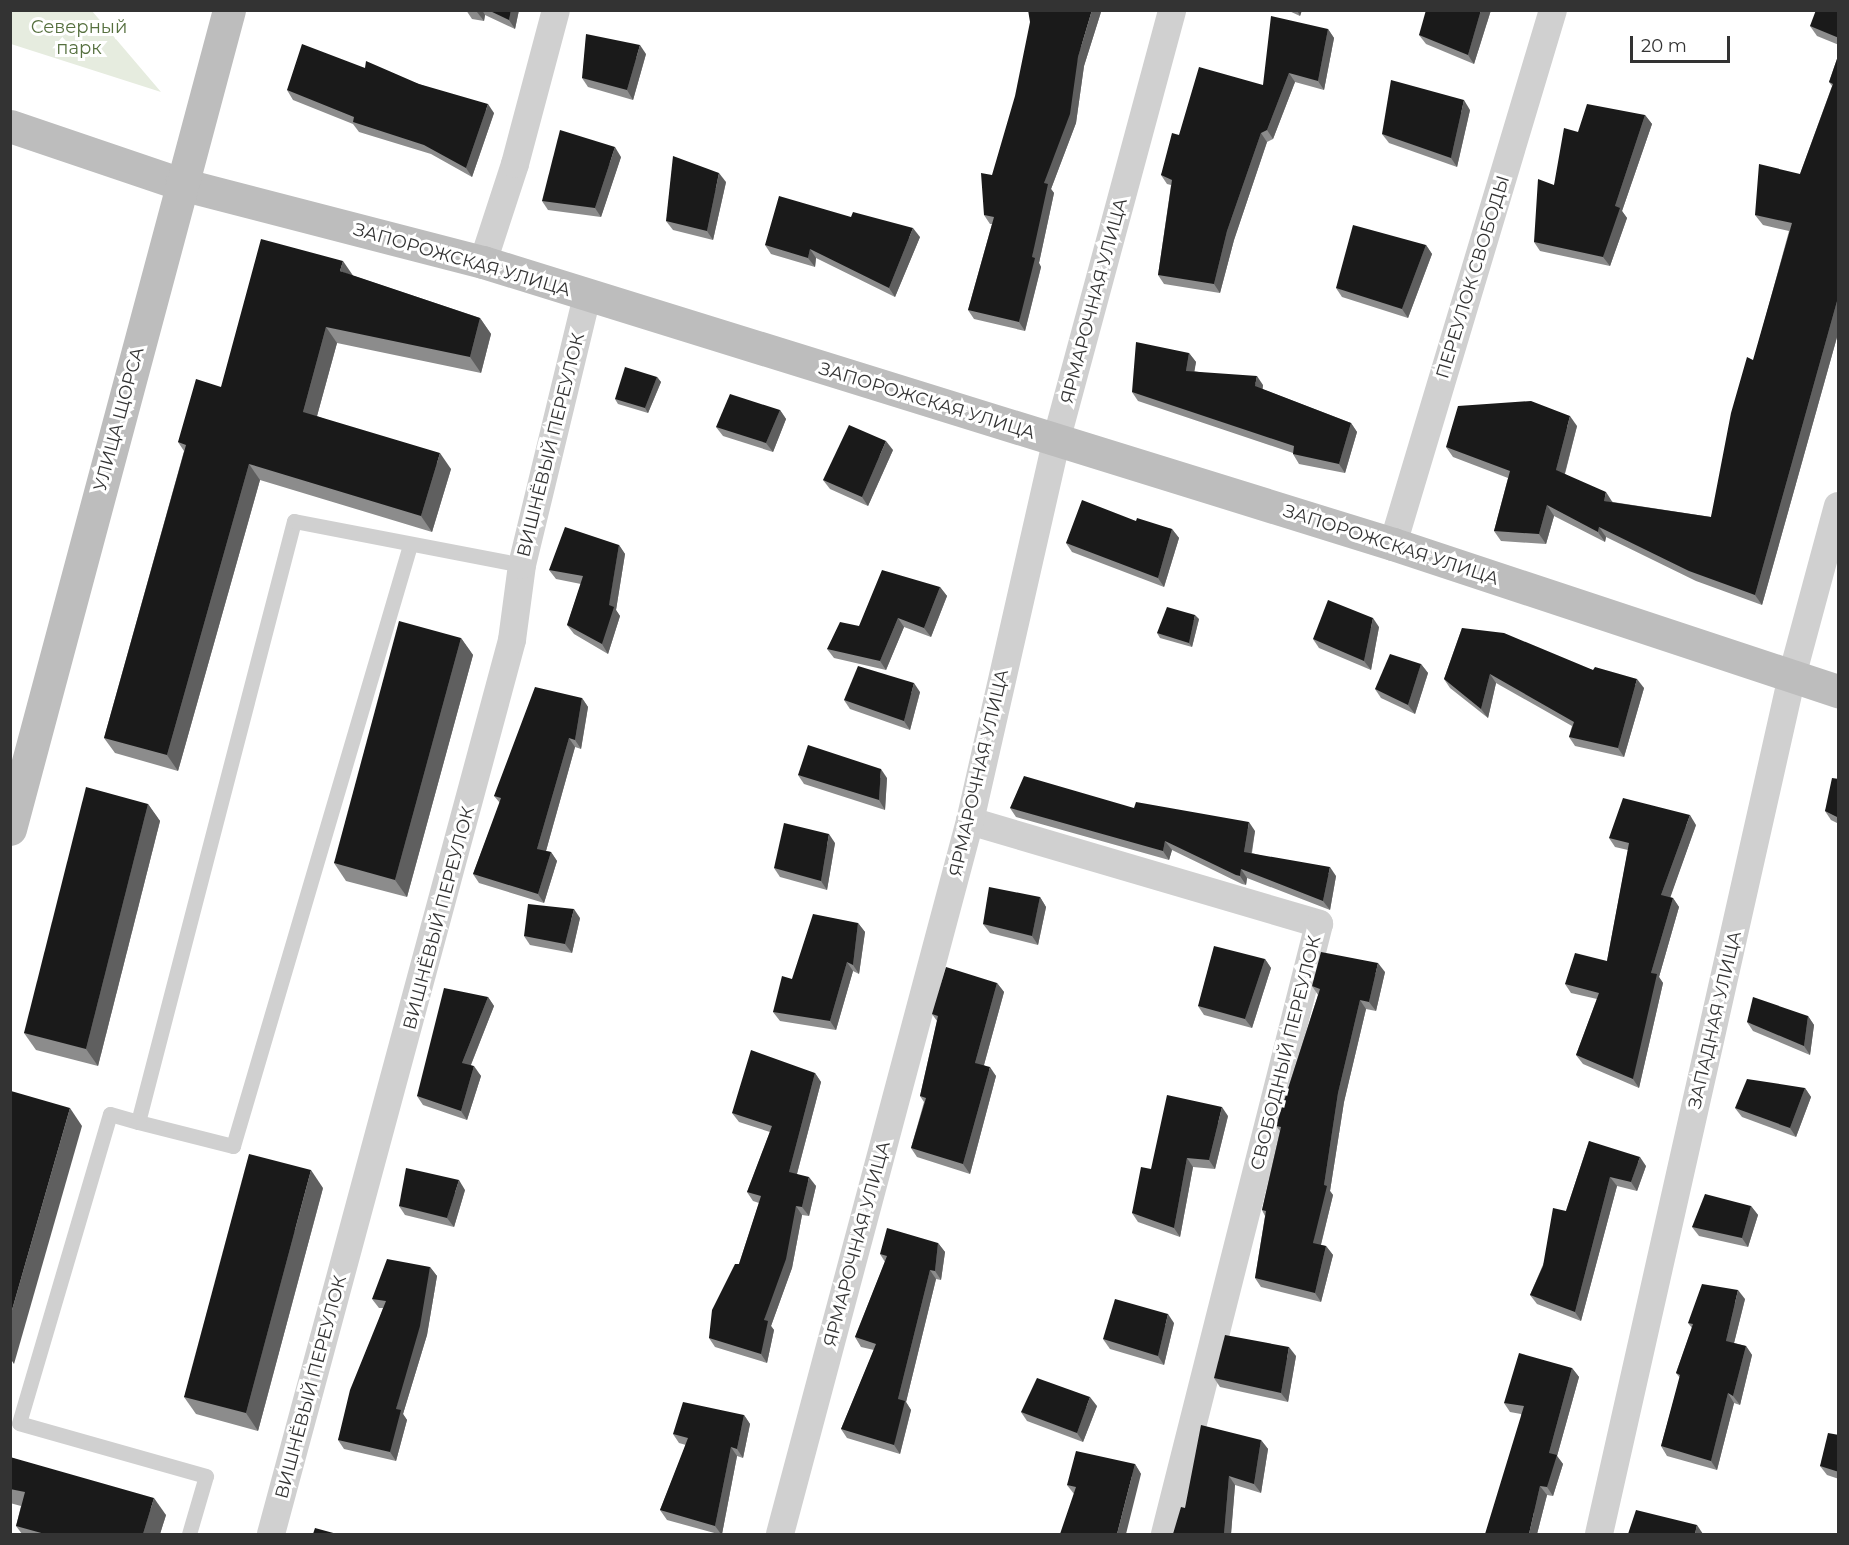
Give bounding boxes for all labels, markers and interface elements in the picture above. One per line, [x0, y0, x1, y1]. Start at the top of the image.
park label: Северный парк [31, 17, 127, 60]
scale bar [1633, 24, 1734, 62]
text: 20 m [1641, 35, 1687, 57]
street label: ПЕРЕУЛОК СВОБОДЫ [1432, 173, 1514, 381]
street label: ЯРМАРОЧНАЯ УЛИЦА [1056, 196, 1132, 406]
street label: ЗАПОРОЖСКАЯ УЛИЦА [351, 219, 573, 301]
street label: ВИШНЁВЫЙ ПЕРЕУЛОК [513, 331, 589, 559]
street label: УЛИЦА ЩОРСА [89, 345, 149, 493]
street label: ЗАПОРОЖСКАЯ УЛИЦА [816, 358, 1038, 444]
street label: ЗАПОРОЖСКАЯ УЛИЦА [1281, 500, 1501, 590]
street label: ЯРМАРОЧНАЯ УЛИЦА [945, 667, 1013, 879]
street label: ВИШНЁВЫЙ ПЕРЕУЛОК [399, 804, 479, 1032]
street label: ЗАПАДНАЯ УЛИЦА [1684, 929, 1746, 1111]
street label: СВОБОДНЫЙ ПЕРЕУЛОК [1246, 934, 1326, 1172]
street label: ЯРМАРОЧНАЯ УЛИЦА [819, 1139, 895, 1349]
street label: ВИШНЁВЫЙ ПЕРЕУЛОК [271, 1273, 351, 1501]

